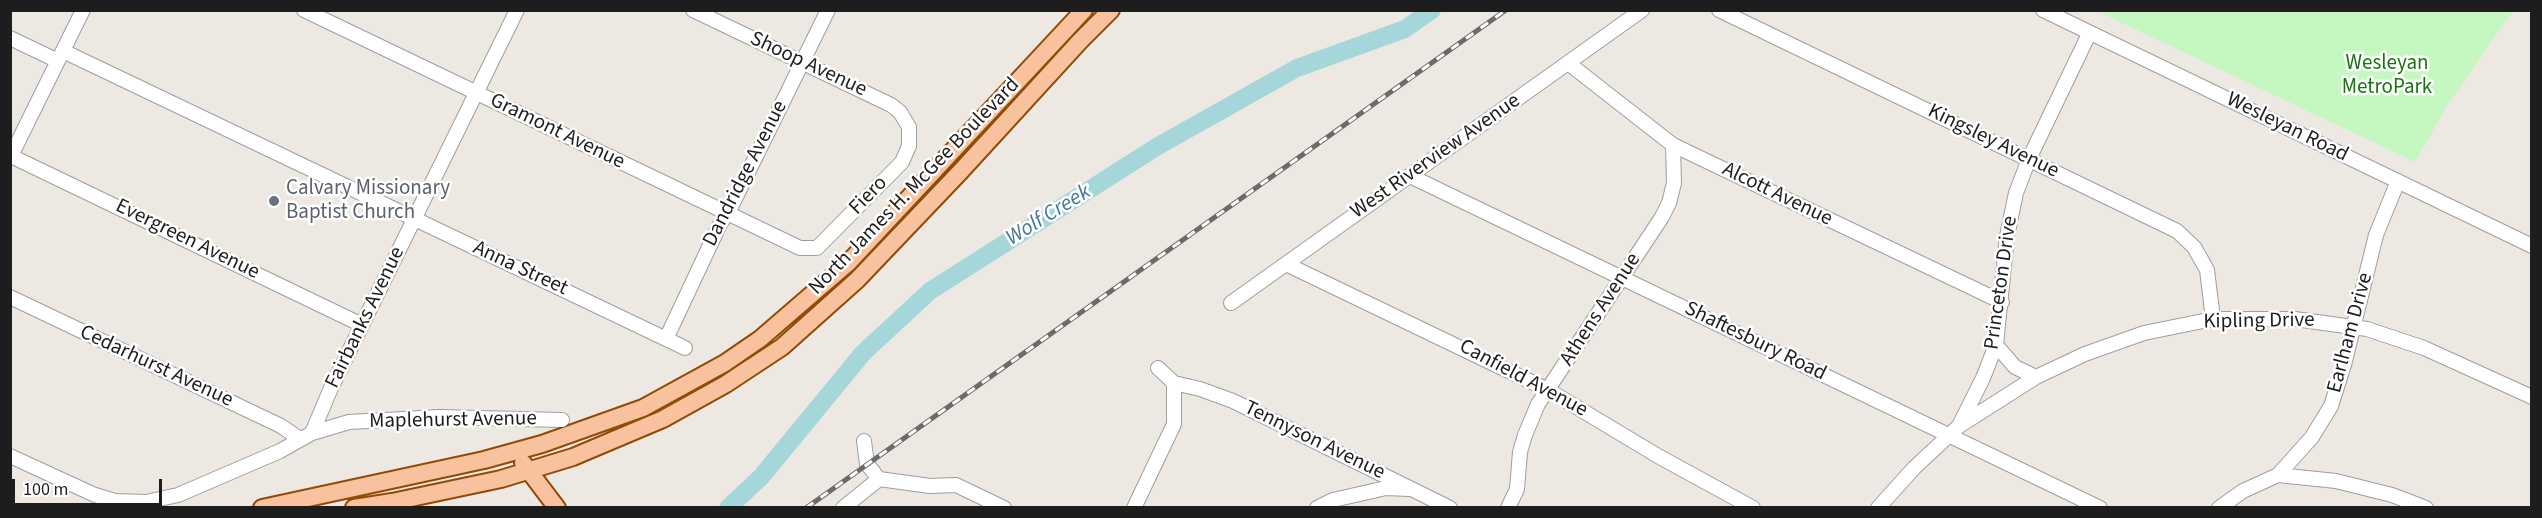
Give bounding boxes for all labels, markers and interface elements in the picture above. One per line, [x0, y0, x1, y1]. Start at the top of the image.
street label: Shoop Avenue [746, 27, 870, 103]
park label: Wesleyan MetroPark [2342, 51, 2432, 101]
street label: North James H. McGee Boulevard [804, 73, 1026, 301]
street label: Wesleyan Road [2222, 88, 2352, 168]
street label: Gramont Avenue [486, 89, 628, 175]
street label: West Riverview Avenue [1346, 89, 1526, 225]
street label: Dandridge Avenue [698, 97, 794, 251]
street label: Kingsley Avenue [1923, 99, 2063, 185]
street label: Alcott Avenue [1718, 157, 1836, 233]
street label: Fiero [845, 171, 893, 221]
place label: Calvary Missionary Baptist Church [286, 176, 450, 226]
water label: Wolf Creek [1002, 180, 1096, 252]
street label: Evergreen Avenue [111, 194, 263, 286]
marker: Calvary Missionary Baptist Church [267, 194, 281, 208]
street label: Princeton Drive [1980, 215, 2024, 351]
street label: Anna Street [469, 236, 571, 302]
street label: Fairbanks Avenue [321, 243, 411, 393]
street label: Athens Avenue [1555, 249, 1647, 371]
street label: Earlham Drive [2323, 270, 2379, 396]
street label: Shaftesbury Road [1680, 297, 1830, 387]
street label: Kipling Drive [2203, 308, 2315, 336]
street label: Cedarhurst Avenue [75, 320, 237, 414]
street label: Canfield Avenue [1455, 335, 1591, 423]
street label: Tennyson Avenue [1239, 396, 1389, 486]
street label: Maplehurst Avenue [369, 407, 537, 435]
scale bar [15, 467, 165, 505]
text: 100 m [23, 477, 68, 502]

